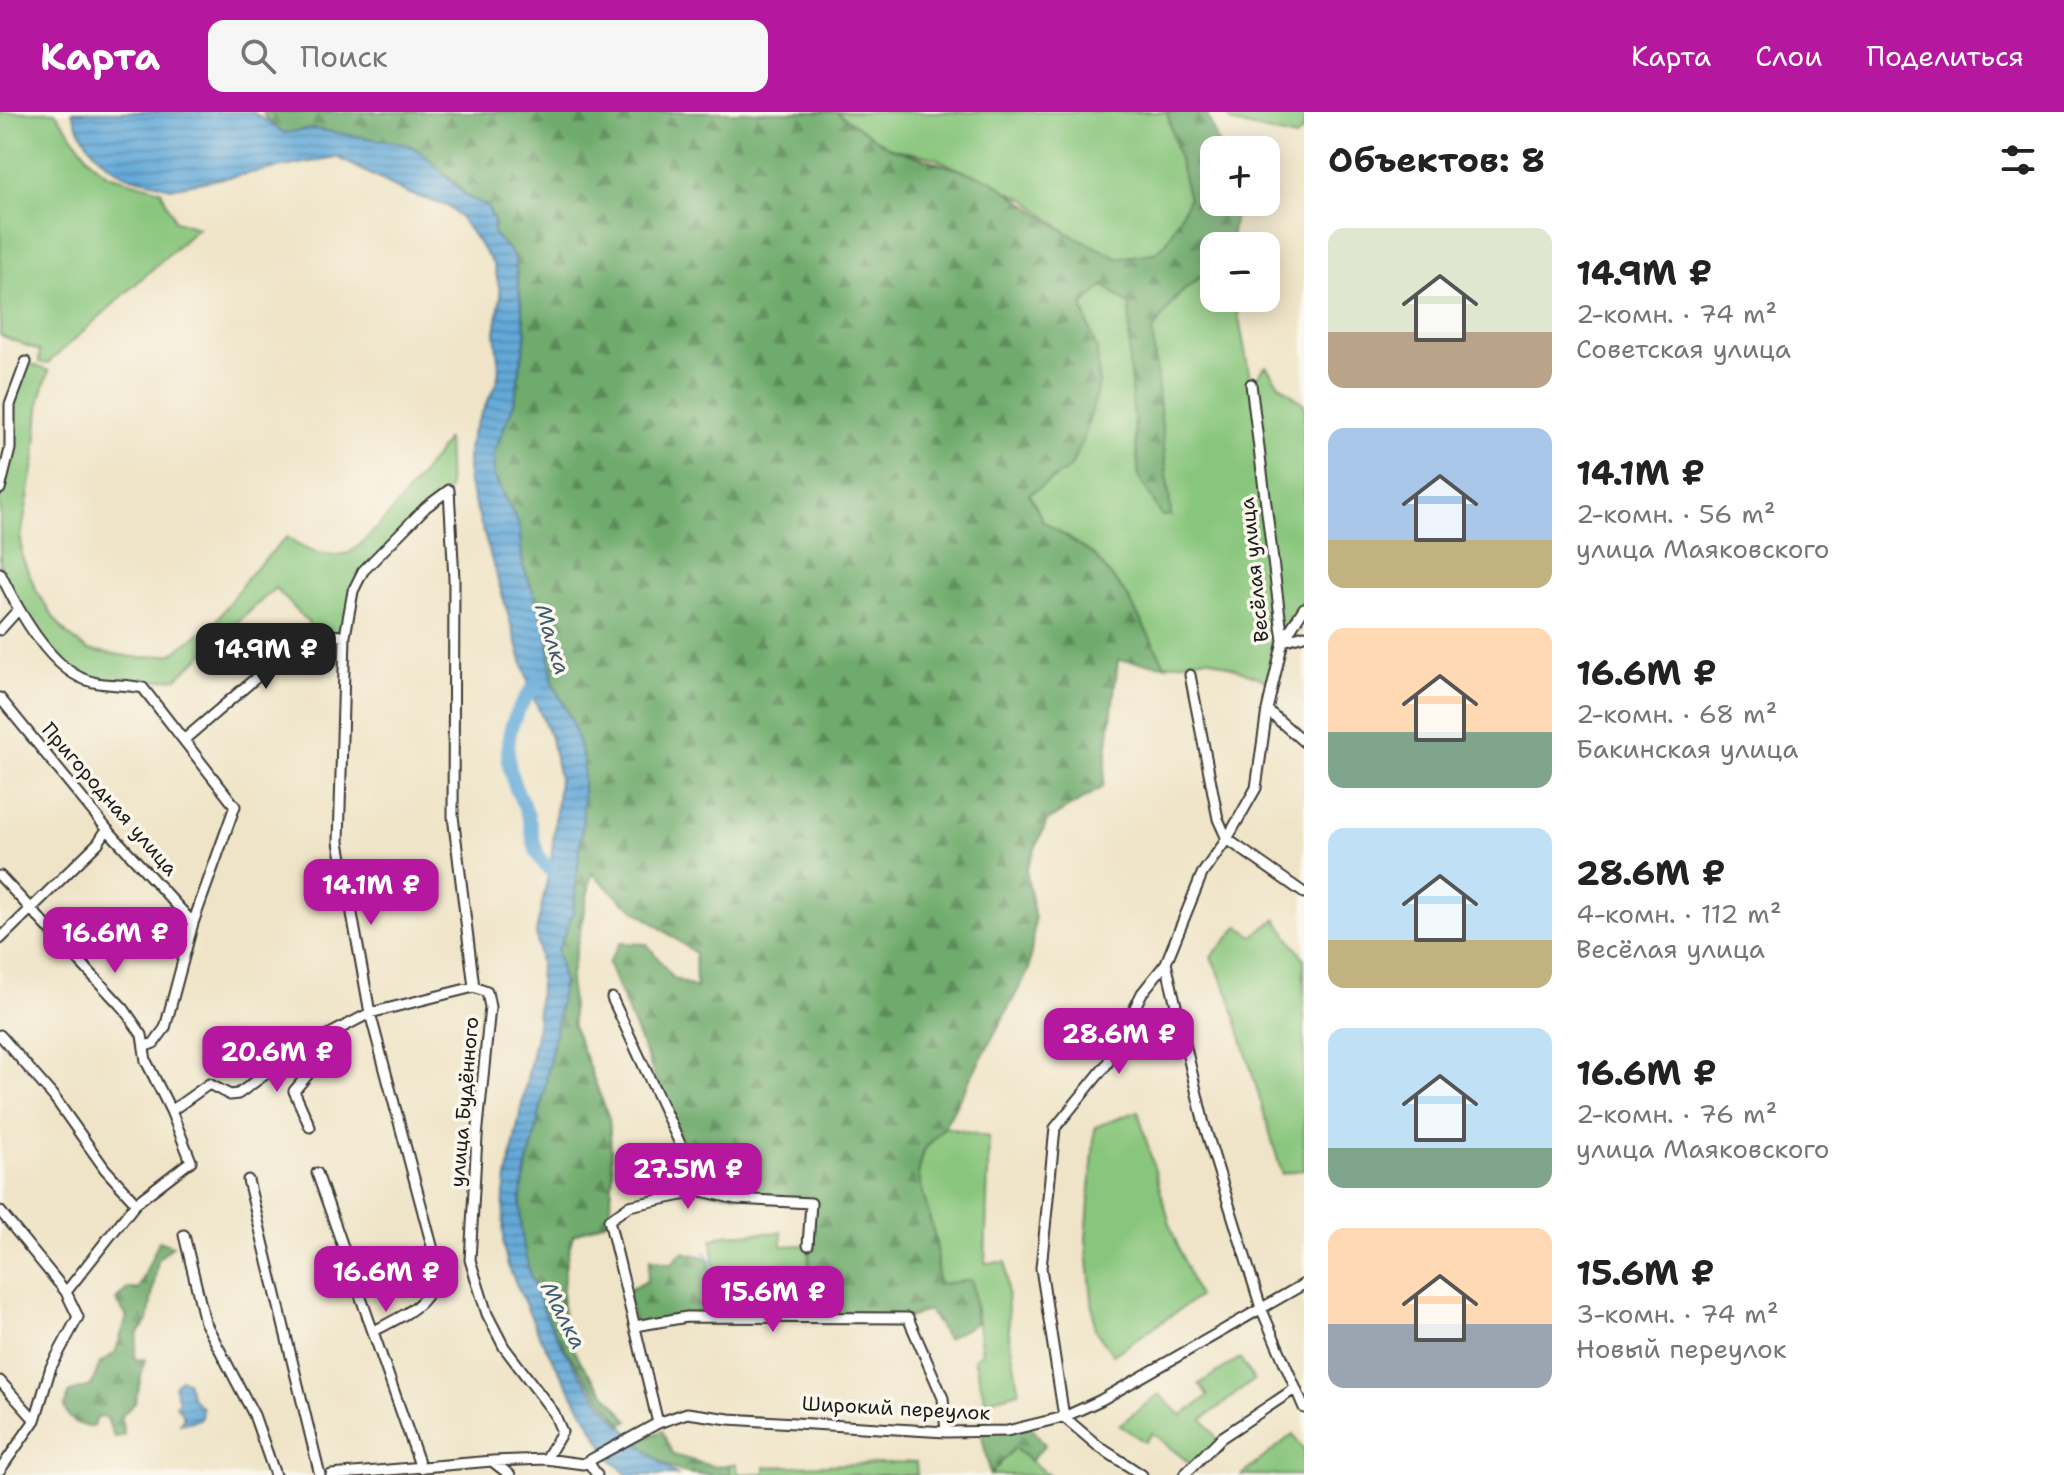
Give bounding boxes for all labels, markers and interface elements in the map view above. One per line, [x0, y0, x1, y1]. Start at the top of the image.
search box [208, 20, 768, 92]
text: Карта [40, 31, 160, 82]
icon: search [236, 34, 280, 78]
text: Поиск [300, 36, 388, 77]
text: Карта [1631, 37, 1711, 75]
text: Слои [1755, 37, 1822, 75]
text: Поделиться [1866, 37, 2024, 75]
map controls [1200, 136, 1280, 312]
button: + [1200, 136, 1280, 216]
text: Объектов: 8 [1328, 137, 1545, 183]
icon: filters [1996, 138, 2040, 182]
button: − [1200, 232, 1280, 312]
text: 14.9M ₽ [1576, 250, 1712, 296]
icon: home [1392, 260, 1488, 356]
text: 2-комн. · 74 m² [1576, 296, 1777, 331]
text: Советская улица [1576, 331, 1791, 366]
text: 14.1M ₽ [1576, 450, 1705, 496]
icon: home [1392, 460, 1488, 556]
street label: Весёлая улица [1233, 496, 1275, 644]
text: 2-комн. · 56 m² [1576, 496, 1776, 531]
text: улица Маяковского [1576, 531, 1830, 566]
water label: Малка [528, 600, 577, 678]
pin: 14.9M ₽ [192, 623, 340, 691]
text: 14.9M ₽ [214, 631, 318, 666]
text: 16.6M ₽ [1576, 650, 1717, 696]
icon: home [1392, 660, 1488, 756]
text: 2-комн. · 68 m² [1576, 696, 1777, 731]
street label: Пригородная улица [36, 717, 184, 882]
text: Бакинская улица [1576, 731, 1798, 766]
text: 28.6M ₽ [1576, 850, 1725, 896]
pin: 14.1M ₽ [297, 859, 445, 927]
icon: home [1392, 860, 1488, 956]
text: 14.1M ₽ [322, 867, 420, 902]
text: 4-комн. · 112 m² [1576, 896, 1782, 931]
pin: 16.6M ₽ [41, 907, 189, 975]
text: 16.6M ₽ [61, 915, 169, 950]
text: Весёлая улица [1576, 931, 1765, 966]
pin: 28.6M ₽ [1045, 1008, 1193, 1076]
street label: улица Будённого [444, 1016, 484, 1188]
text: 28.6M ₽ [1062, 1016, 1176, 1051]
pin: 20.6M ₽ [203, 1026, 351, 1094]
text: 20.6M ₽ [220, 1034, 334, 1069]
text: 16.6M ₽ [1576, 1050, 1717, 1096]
icon: home [1392, 1060, 1488, 1156]
text: 2-комн. · 76 m² [1576, 1096, 1777, 1131]
text: улица Маяковского [1576, 1131, 1830, 1166]
pin: 27.5M ₽ [614, 1143, 762, 1211]
text: 27.5M ₽ [633, 1151, 743, 1186]
pin: 16.6M ₽ [312, 1246, 460, 1314]
text: 15.6M ₽ [1576, 1250, 1715, 1296]
text: 16.6M ₽ [332, 1254, 440, 1289]
icon: home [1392, 1260, 1488, 1356]
pin: 15.6M ₽ [699, 1266, 847, 1334]
text: 15.6M ₽ [720, 1274, 826, 1309]
water label: Малка [534, 1276, 593, 1354]
text: 3-комн. · 74 m² [1576, 1296, 1779, 1331]
text: Новый переулок [1576, 1331, 1787, 1366]
street label: Широкий переулок [801, 1390, 991, 1426]

